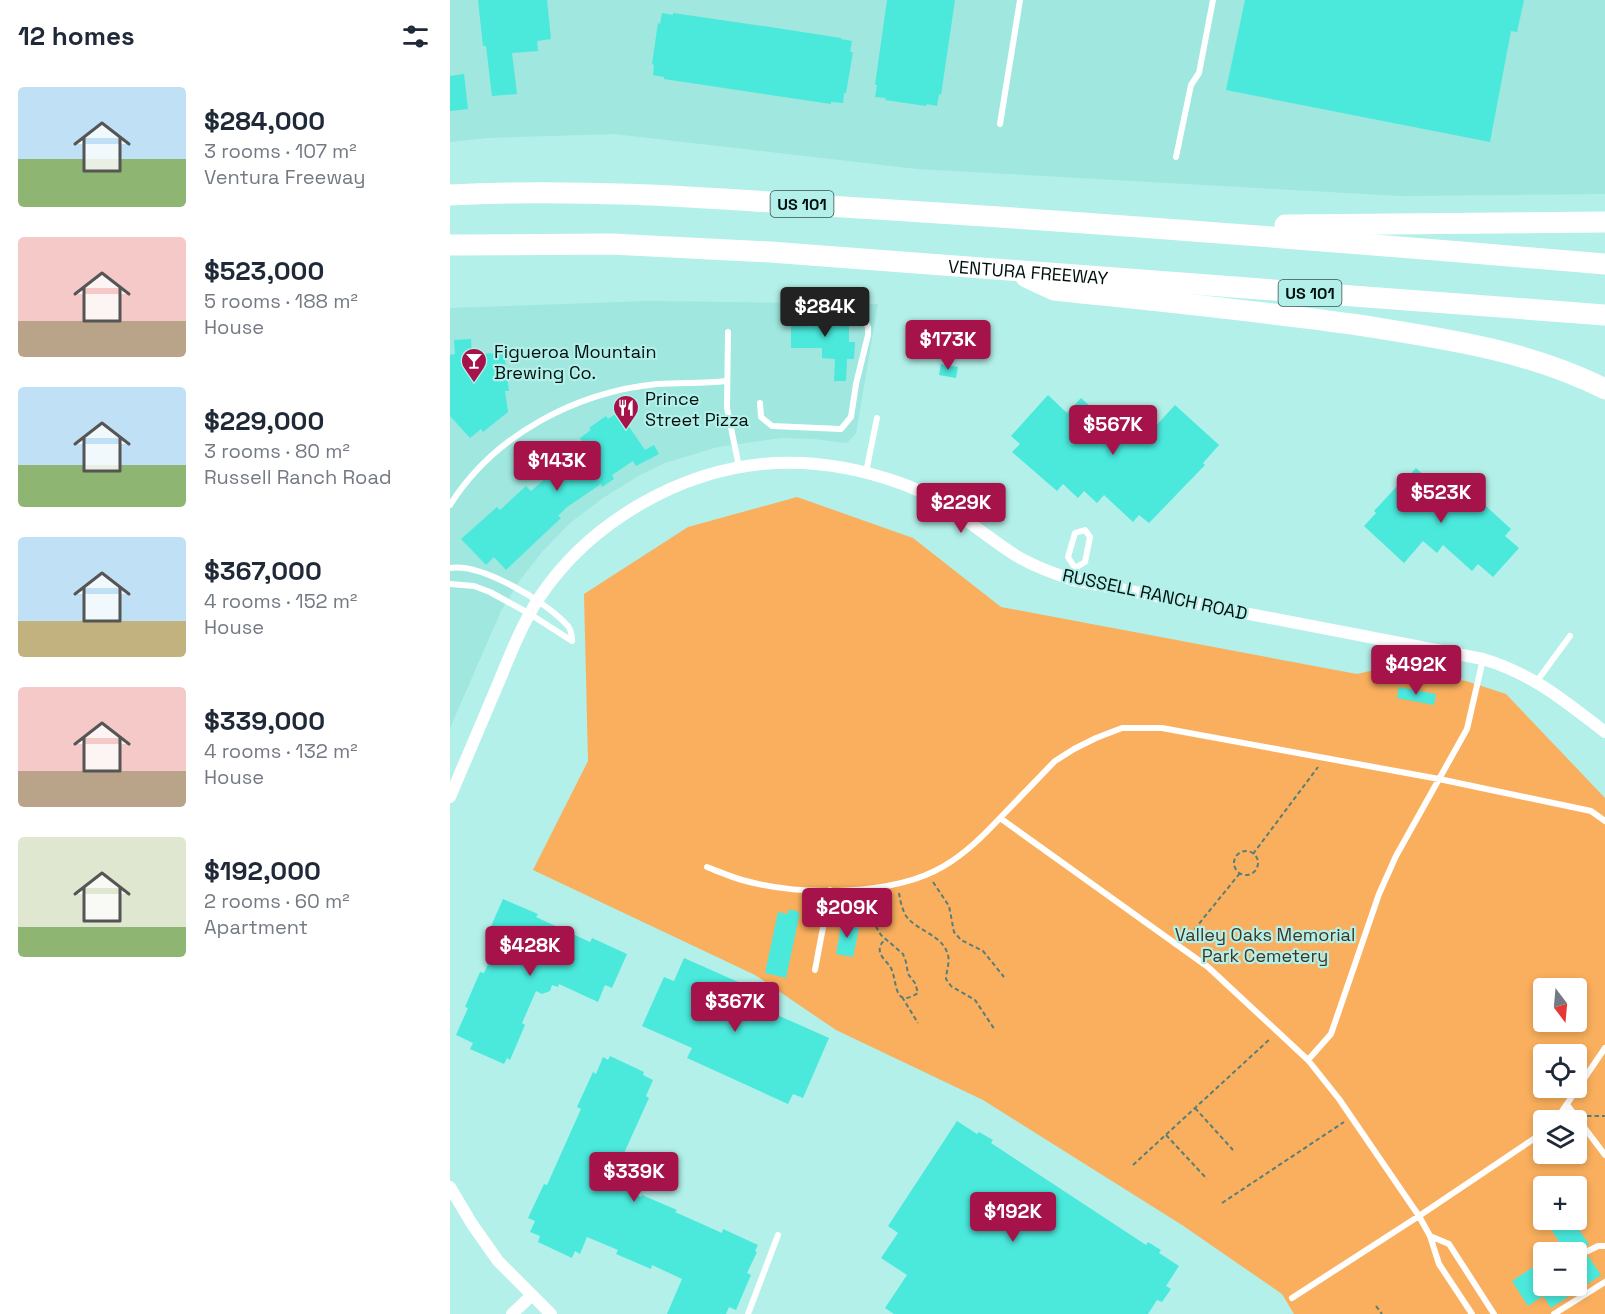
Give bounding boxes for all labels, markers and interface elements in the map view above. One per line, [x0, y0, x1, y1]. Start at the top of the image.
text: 12 homes [18, 19, 135, 53]
icon: filters [399, 20, 432, 53]
text: $284,000 [204, 104, 325, 138]
icon: home [66, 111, 138, 183]
text: 3 rooms · 107 m² [204, 138, 357, 164]
text: Ventura Freeway [204, 164, 366, 190]
road number: US 101 [770, 191, 834, 217]
text: $523,000 [204, 254, 324, 288]
street label: VENTURA FREEWAY [947, 254, 1109, 289]
icon: home [66, 261, 138, 333]
road number: US 101 [1278, 280, 1342, 306]
pin: $284K [783, 287, 867, 338]
text: 5 rooms · 188 m² [204, 288, 358, 314]
text: $284K [794, 293, 856, 319]
text: House [204, 314, 264, 340]
pin: $173K [906, 320, 990, 371]
text: $173K [920, 326, 976, 352]
place label: Figueroa Mountain Brewing Co. [494, 340, 656, 384]
bar icon: Figueroa Mountain Brewing Co. [459, 346, 489, 384]
place label: Prince Street Pizza [645, 387, 749, 431]
restaurant icon: Prince Street Pizza [611, 393, 641, 431]
text: $229,000 [204, 404, 324, 438]
pin: $567K [1071, 405, 1155, 456]
icon: home [66, 411, 138, 483]
text: $567K [1083, 411, 1143, 437]
text: 3 rooms · 80 m² [204, 438, 350, 464]
pin: $143K [515, 441, 599, 492]
text: $143K [528, 447, 586, 473]
text: Russell Ranch Road [204, 464, 392, 490]
pin: $523K [1399, 473, 1483, 524]
text: $523K [1411, 479, 1471, 505]
pin: $229K [919, 483, 1003, 534]
text: $229K [931, 489, 991, 515]
text: $367,000 [204, 554, 322, 588]
icon: home [66, 561, 138, 633]
street label: RUSSELL RANCH ROAD [1060, 563, 1250, 625]
text: 4 rooms · 152 m² [204, 588, 357, 614]
text: House [204, 614, 264, 640]
pin: $492K [1374, 645, 1458, 696]
text: $492K [1385, 651, 1447, 677]
text: $339,000 [204, 704, 325, 738]
icon: home [66, 711, 138, 783]
text: 4 rooms · 132 m² [204, 738, 357, 764]
text: House [204, 764, 264, 790]
text: $192,000 [204, 854, 321, 888]
icon: home [66, 861, 138, 933]
text: 2 rooms · 60 m² [204, 888, 350, 914]
pin: $209K [805, 888, 889, 939]
text: $209K [816, 894, 878, 920]
text: Apartment [204, 914, 308, 940]
park label: Valley Oaks Memorial Park Cemetery [1175, 923, 1355, 967]
pin: $428K [488, 926, 572, 977]
text: $428K [499, 932, 561, 958]
north arrow [1533, 978, 1587, 1032]
map controls [1533, 978, 1587, 1296]
pin: $367K [693, 982, 777, 1033]
text: $367K [705, 988, 765, 1014]
button: locate [1533, 1044, 1587, 1098]
button: layers [1533, 1110, 1587, 1164]
pin: $339K [592, 1152, 676, 1203]
text: $339K [603, 1158, 665, 1184]
button: + [1533, 1176, 1587, 1230]
pin: $192K [971, 1192, 1055, 1243]
text: $192K [984, 1198, 1042, 1224]
button: − [1533, 1242, 1587, 1296]

